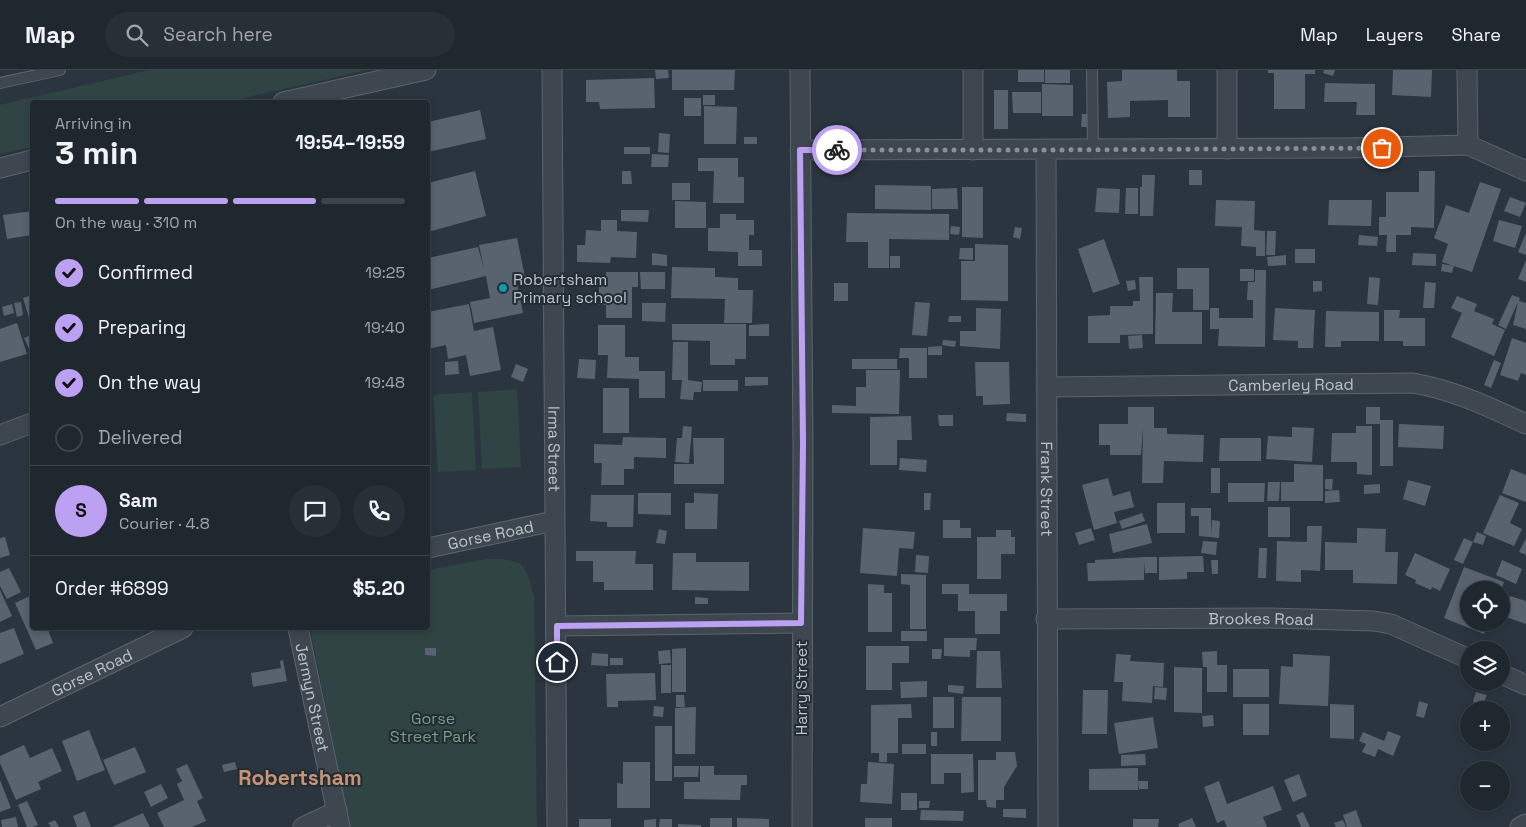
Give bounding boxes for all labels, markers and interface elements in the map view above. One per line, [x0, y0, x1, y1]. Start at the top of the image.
search box [105, 12, 455, 57]
text: Map [25, 19, 75, 50]
icon: search [123, 21, 151, 49]
text: Search here [163, 22, 273, 47]
text: Map [1300, 23, 1338, 46]
text: Layers [1366, 23, 1423, 46]
text: Share [1451, 23, 1501, 46]
text: Arriving in [55, 113, 132, 134]
courier [812, 125, 862, 175]
pin [1361, 127, 1403, 169]
text: 19:54–19:59 [295, 130, 405, 155]
text: 3 min [55, 133, 138, 173]
icon: bag [1368, 134, 1396, 162]
icon: bike [823, 136, 851, 164]
text: On the way · 310 m [55, 212, 197, 233]
icon: check [55, 259, 83, 287]
text: Confirmed [98, 260, 193, 285]
text: 19:25 [365, 262, 405, 283]
place label: Robertsham Primary school [513, 269, 627, 308]
marker: Robertsham Primary school [497, 282, 509, 294]
icon: check [55, 314, 83, 342]
text: Preparing [98, 315, 186, 340]
text: 19:40 [364, 317, 405, 338]
icon: check [55, 369, 83, 397]
text: On the way [98, 370, 201, 395]
text: 19:48 [365, 372, 405, 393]
street label: Camberley Road [1228, 373, 1354, 396]
street label: Irma Street [544, 406, 565, 492]
text: Delivered [98, 425, 183, 450]
street label: Frank Street [1036, 441, 1058, 537]
button: chat [289, 485, 341, 537]
button: phone [353, 485, 405, 537]
text: Sam [119, 488, 158, 513]
text: S [75, 498, 87, 523]
text: Courier · 4.8 [119, 513, 210, 534]
street label: Gorse Road [446, 515, 536, 554]
text: Order #6899 [55, 576, 169, 601]
text: $5.20 [353, 576, 405, 601]
map controls [1460, 581, 1510, 811]
button: locate [1460, 581, 1510, 631]
street label: Brookes Road [1208, 607, 1314, 630]
street label: Jermyn Street [291, 641, 334, 754]
pin [536, 641, 578, 683]
street label: Harry Street [791, 641, 812, 735]
button: layers [1460, 641, 1510, 691]
street label: Gorse Road [48, 644, 136, 701]
icon: home [543, 648, 571, 676]
button: + [1460, 701, 1510, 751]
park label: Gorse Street Park [390, 708, 477, 747]
button: − [1460, 761, 1510, 811]
district label: Robertsham [238, 764, 362, 791]

